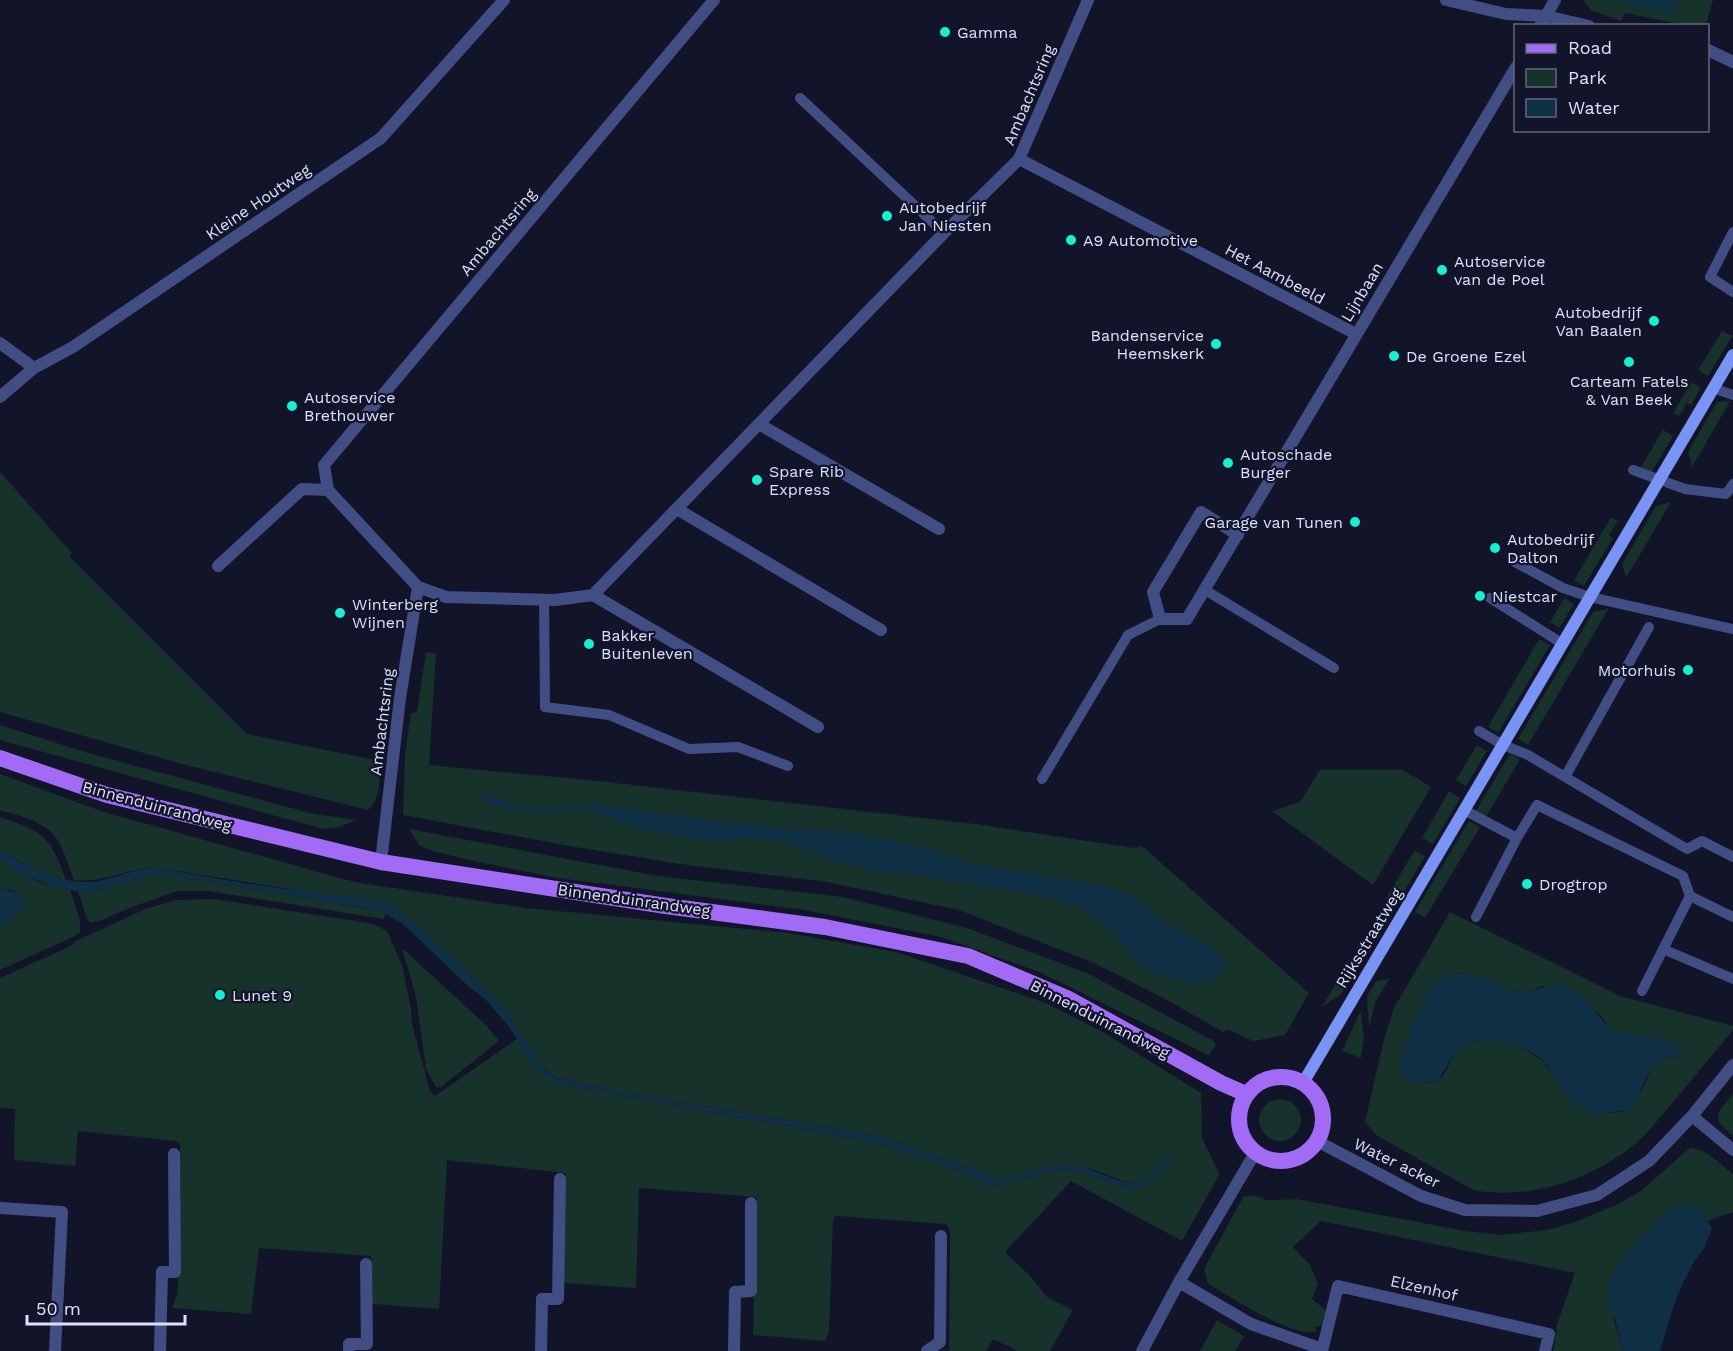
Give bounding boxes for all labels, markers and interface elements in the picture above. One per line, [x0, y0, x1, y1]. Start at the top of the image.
place label: Gamma [957, 23, 1017, 42]
legend [1514, 24, 1709, 132]
marker: Gamma [938, 25, 952, 39]
text: Road [1568, 37, 1612, 58]
street label: Ambachtsring [999, 41, 1059, 148]
text: Park [1568, 67, 1607, 88]
text: Water [1568, 97, 1620, 118]
street label: Kleine Houtweg [202, 160, 314, 244]
street label: Ambachtsring [456, 184, 540, 279]
place label: Autobedrijf Jan Niesten [899, 198, 992, 235]
marker: Autobedrijf Jan Niesten [880, 209, 894, 223]
place label: A9 Automotive [1083, 231, 1198, 250]
marker: A9 Automotive [1064, 233, 1078, 247]
street label: Het Aambeeld [1222, 240, 1328, 308]
place label: Autoservice van de Poel [1454, 252, 1546, 289]
street label: Lijnbaan [1337, 259, 1387, 325]
marker: Autoservice van de Poel [1435, 263, 1449, 277]
place label: Autobedrijf Van Baalen [1555, 303, 1643, 340]
marker: Autobedrijf Van Baalen [1647, 314, 1661, 328]
place label: Bandenservice Heemskerk [1090, 326, 1204, 363]
marker: Bandenservice Heemskerk [1209, 337, 1223, 351]
place label: De Groene Ezel [1406, 347, 1526, 366]
marker: De Groene Ezel [1387, 349, 1401, 363]
marker: Carteam Fatels & Van Beek [1622, 355, 1636, 369]
place label: Carteam Fatels & Van Beek [1570, 372, 1688, 409]
place label: Autoservice Brethouwer [304, 388, 396, 425]
marker: Autoservice Brethouwer [285, 399, 299, 413]
place label: Autoschade Burger [1240, 445, 1332, 482]
marker: Autoschade Burger [1221, 456, 1235, 470]
place label: Spare Rib Express [769, 462, 844, 499]
marker: Spare Rib Express [750, 473, 764, 487]
place label: Garage van Tunen [1205, 513, 1343, 532]
marker: Garage van Tunen [1348, 515, 1362, 529]
place label: Autobedrijf Dalton [1507, 530, 1595, 567]
marker: Autobedrijf Dalton [1488, 541, 1502, 555]
place label: Niestcar [1492, 587, 1557, 606]
marker: Niestcar [1473, 589, 1487, 603]
place label: Winterberg Wijnen [352, 595, 438, 632]
marker: Winterberg Wijnen [333, 606, 347, 620]
place label: Bakker Buitenleven [601, 626, 693, 663]
marker: Bakker Buitenleven [582, 637, 596, 651]
place label: Motorhuis [1598, 661, 1676, 680]
marker: Motorhuis [1681, 663, 1695, 677]
street label: Ambachtsring [366, 667, 398, 777]
street label: Binnenduinrandweg [80, 777, 234, 835]
place label: Drogtrop [1539, 875, 1607, 894]
marker: Drogtrop [1520, 877, 1534, 891]
street label: Binnenduinrandweg [556, 880, 712, 920]
street label: Rijksstraatweg [1332, 884, 1407, 991]
street label: Binnenduinrandweg [1027, 976, 1173, 1063]
place label: Lunet 9 [232, 986, 292, 1005]
marker: Lunet 9 [213, 988, 227, 1002]
street label: Water acker [1351, 1134, 1444, 1192]
street label: Elzenhof [1389, 1271, 1460, 1305]
scale bar [27, 1288, 184, 1326]
text: 50 m [36, 1298, 81, 1319]

